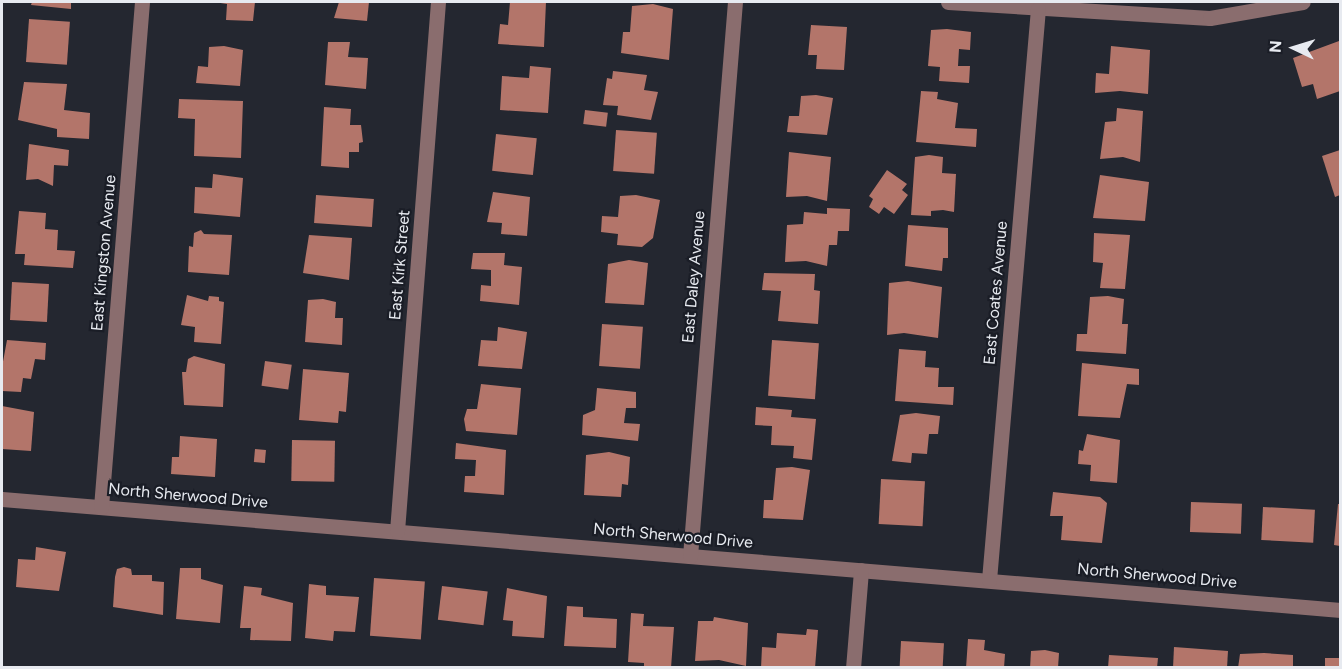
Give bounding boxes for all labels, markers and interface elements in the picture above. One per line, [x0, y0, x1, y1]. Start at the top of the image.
north arrow [1264, 18, 1324, 78]
text: N [1266, 40, 1285, 54]
street label: East Kingston Avenue [88, 174, 120, 332]
street label: East Kirk Street [386, 209, 414, 321]
street label: East Daley Avenue [679, 210, 709, 344]
street label: East Coates Avenue [980, 220, 1012, 366]
street label: North Sherwood Drive [107, 479, 269, 513]
street label: North Sherwood Drive [592, 519, 754, 553]
street label: North Sherwood Drive [1076, 559, 1238, 593]

